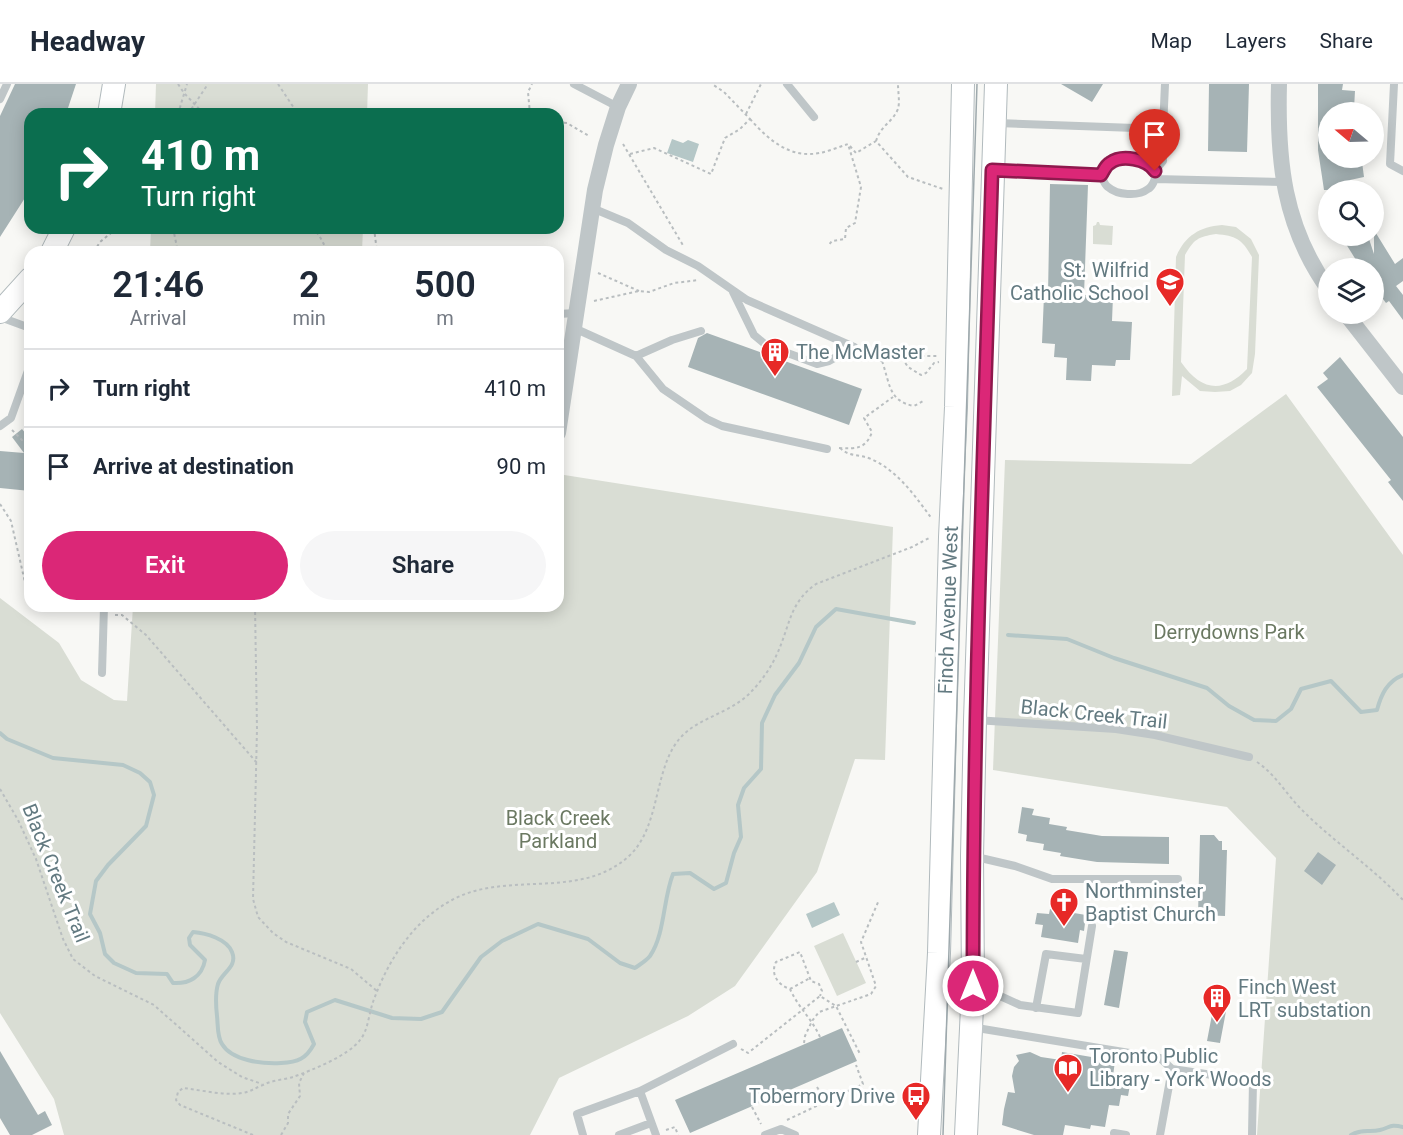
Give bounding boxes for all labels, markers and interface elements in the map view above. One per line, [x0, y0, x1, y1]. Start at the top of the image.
text: Headway [30, 25, 145, 58]
text: Map [1150, 29, 1192, 53]
text: Layers [1225, 29, 1286, 53]
text: Share [1319, 29, 1373, 53]
north arrow [1318, 102, 1384, 168]
map controls [1318, 102, 1384, 324]
pin [1129, 109, 1180, 171]
icon: arrive [1138, 118, 1171, 151]
text: 410 m [141, 131, 260, 180]
icon: right [42, 132, 120, 210]
button: search [1318, 180, 1384, 246]
text: Turn right [141, 181, 256, 213]
place label: St. Wilfrid Catholic School [1010, 258, 1149, 305]
button: layers [1318, 258, 1384, 324]
text: 21:46 [112, 264, 204, 306]
text: 2 [299, 264, 319, 306]
text: 500 [414, 264, 476, 306]
school or university icon: St. Wilfrid Catholic School [1154, 266, 1186, 308]
text: Arrival [130, 306, 187, 330]
text: min [292, 306, 326, 330]
text: m [436, 306, 454, 330]
building icon: The McMaster [759, 336, 791, 378]
place label: The McMaster [796, 340, 925, 364]
icon: right [42, 372, 75, 405]
text: Turn right [93, 376, 190, 401]
text: 410 m [484, 376, 546, 401]
icon: arrive [42, 450, 75, 483]
text: Arrive at destination [93, 454, 294, 479]
text: 90 m [497, 454, 546, 479]
street label: Finch Avenue West [933, 525, 963, 695]
button: Exit [42, 531, 288, 600]
button: Share [300, 531, 546, 600]
park label: Derrydowns Park [1153, 620, 1305, 644]
street label: Black Creek Trail [1019, 694, 1169, 734]
street label: Black Creek Trail [17, 800, 95, 946]
park label: Black Creek Parkland [506, 806, 611, 853]
place label: Northminster Baptist Church [1085, 879, 1216, 926]
church icon: Northminster Baptist Church [1048, 886, 1080, 928]
position arrow [941, 954, 1005, 1018]
place label: Finch West LRT substation [1238, 975, 1371, 1022]
building icon: Finch West LRT substation [1201, 982, 1233, 1024]
place label: Toronto Public Library - York Woods [1089, 1044, 1272, 1091]
library icon: Toronto Public Library - York Woods [1052, 1052, 1084, 1094]
bus stop icon: Tobermory Drive [900, 1080, 932, 1122]
place label: Tobermory Drive [749, 1084, 895, 1108]

